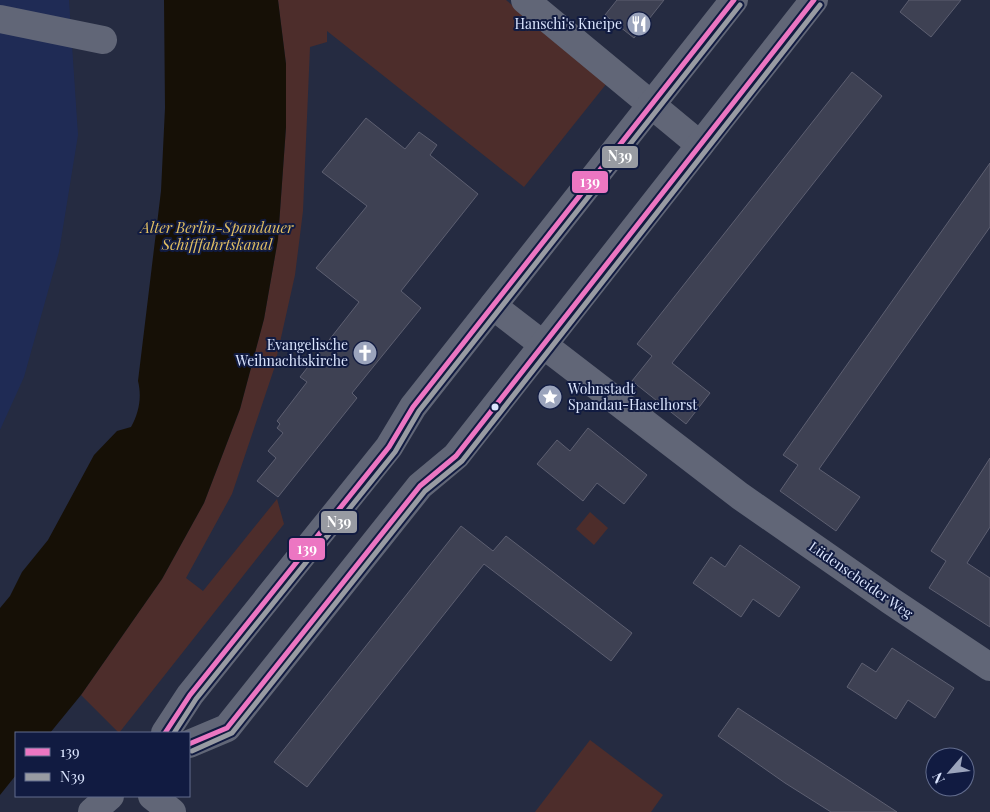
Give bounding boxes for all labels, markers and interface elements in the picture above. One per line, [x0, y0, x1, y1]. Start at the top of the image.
restaurant icon: Hanschi's Kneipe [626, 11, 652, 37]
place label: Hanschi's Kneipe [514, 14, 622, 33]
line badge: N39 [601, 145, 639, 169]
text: N39 [608, 146, 633, 165]
line badge: 139 [571, 170, 609, 194]
text: 139 [580, 172, 600, 191]
water label: Alter Berlin-Spandauer Schifffahrtskanal [139, 217, 294, 254]
place label: Evangelische Weihnachtskirche [234, 335, 348, 370]
church icon: Evangelische Weihnachtskirche [352, 340, 378, 366]
place label: Wohnstadt Spandau-Haselhorst [567, 379, 698, 414]
place icon: Wohnstadt Spandau-Haselhorst [537, 384, 563, 410]
unlabelled marker [490, 402, 500, 412]
line badge: N39 [320, 510, 358, 534]
text: N39 [327, 512, 352, 531]
line badge: 139 [288, 537, 326, 561]
street label: Lüdenscheider Weg [806, 537, 918, 623]
text: 139 [297, 539, 317, 558]
legend [15, 732, 190, 797]
text: 139 [60, 741, 80, 761]
north arrow [925, 747, 975, 797]
text: N39 [60, 766, 85, 786]
text: N [927, 769, 949, 787]

